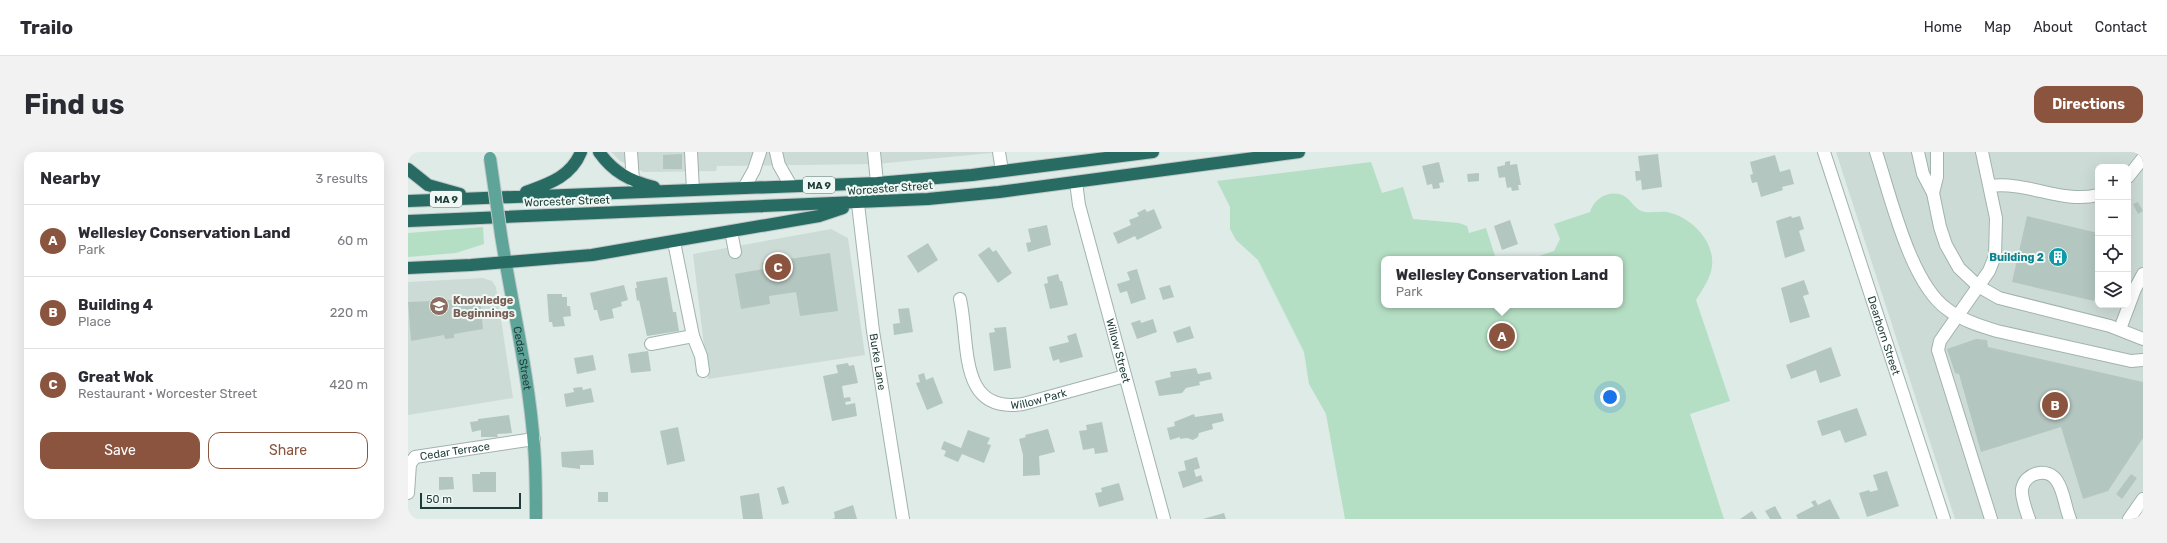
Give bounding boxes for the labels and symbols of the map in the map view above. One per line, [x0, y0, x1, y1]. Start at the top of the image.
road number: MA 9 [803, 177, 835, 193]
street label: Worcester Street [847, 179, 934, 198]
road number: MA 9 [430, 191, 462, 207]
street label: Worcester Street [524, 193, 611, 209]
building icon: Building 2 [2047, 246, 2069, 268]
place label: Building 2 [1989, 251, 2044, 264]
pin: C [765, 252, 791, 282]
place label: Knowledge Beginnings [453, 294, 515, 320]
street label: Dearborn Street [1865, 294, 1903, 377]
school or university icon: Knowledge Beginnings [428, 295, 450, 317]
street label: Willow Street [1103, 317, 1133, 385]
pin: A [1489, 321, 1515, 351]
street label: Cedar Street [510, 325, 534, 392]
street label: Burke Lane [866, 332, 888, 391]
street label: Willow Park [1010, 386, 1069, 412]
your location [1600, 387, 1620, 407]
pin: B [2042, 390, 2068, 420]
street label: Cedar Terrace [419, 440, 491, 463]
scale bar [420, 491, 521, 510]

